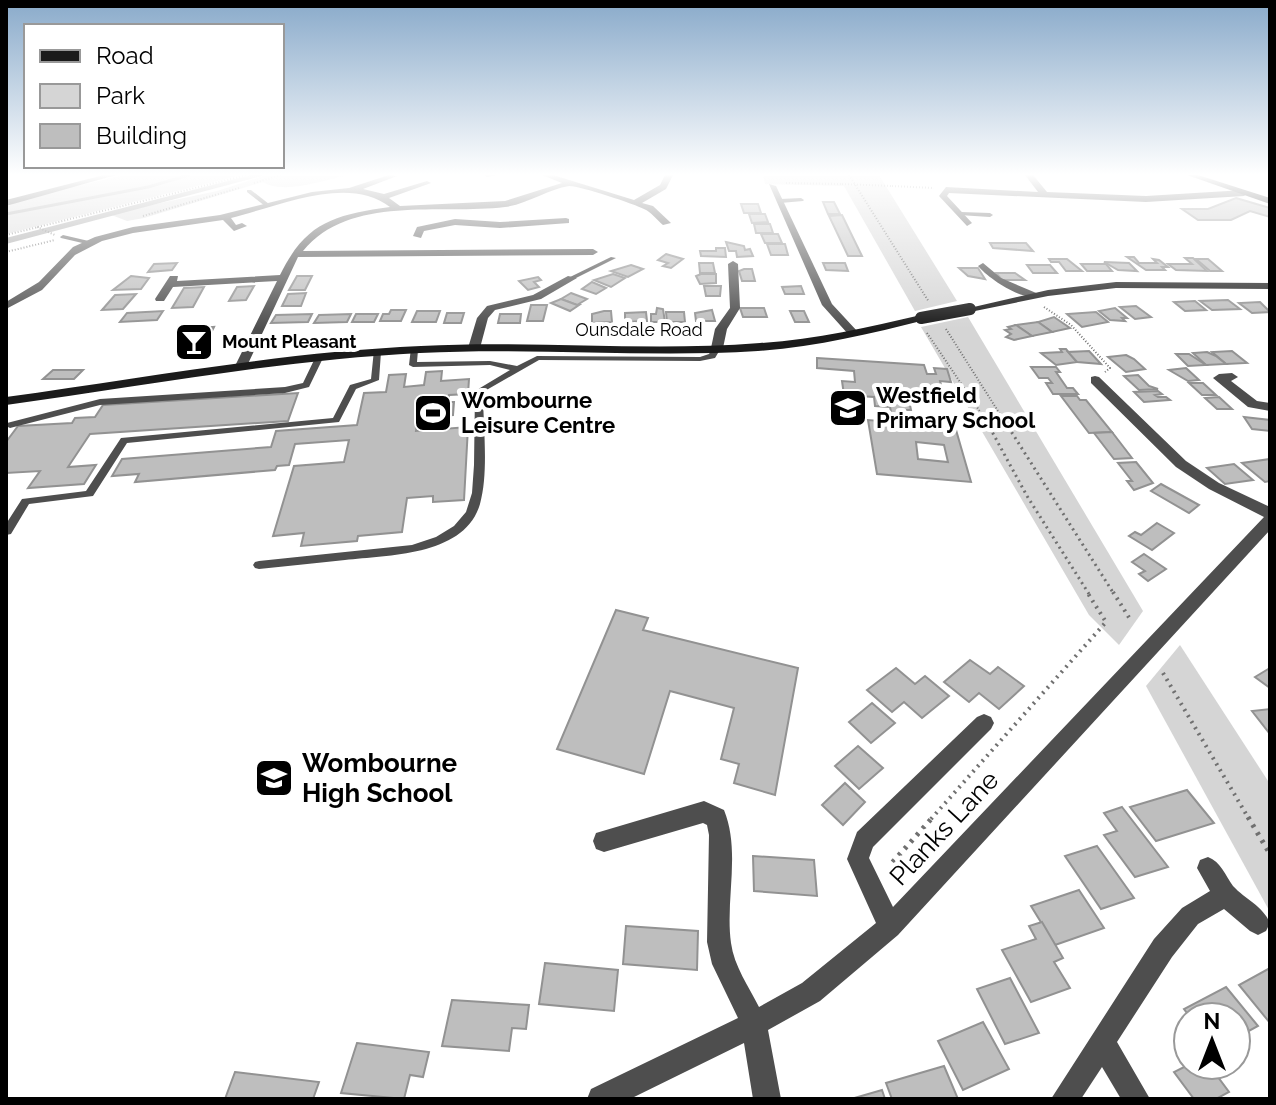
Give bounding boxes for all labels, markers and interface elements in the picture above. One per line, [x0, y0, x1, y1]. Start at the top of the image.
legend [24, 24, 284, 168]
text: Road [96, 41, 154, 70]
text: Park [96, 81, 145, 110]
text: Building [96, 121, 187, 150]
street label: Ounsdale Road [575, 319, 703, 340]
bar icon: Mount Pleasant [173, 321, 215, 363]
place label: Mount Pleasant [222, 331, 357, 352]
place label: Westfield Primary School [876, 382, 1036, 433]
place label: Wombourne Leisure Centre [461, 387, 615, 438]
school or university icon: Westfield Primary School [827, 387, 869, 429]
sports icon: Wombourne Leisure Centre [412, 392, 454, 434]
place label: Wombourne High School [302, 748, 458, 808]
school or university icon: Wombourne High School [253, 757, 295, 799]
street label: Planks Lane [883, 765, 1005, 891]
north arrow [1172, 1001, 1252, 1081]
text: N [1204, 1008, 1220, 1034]

